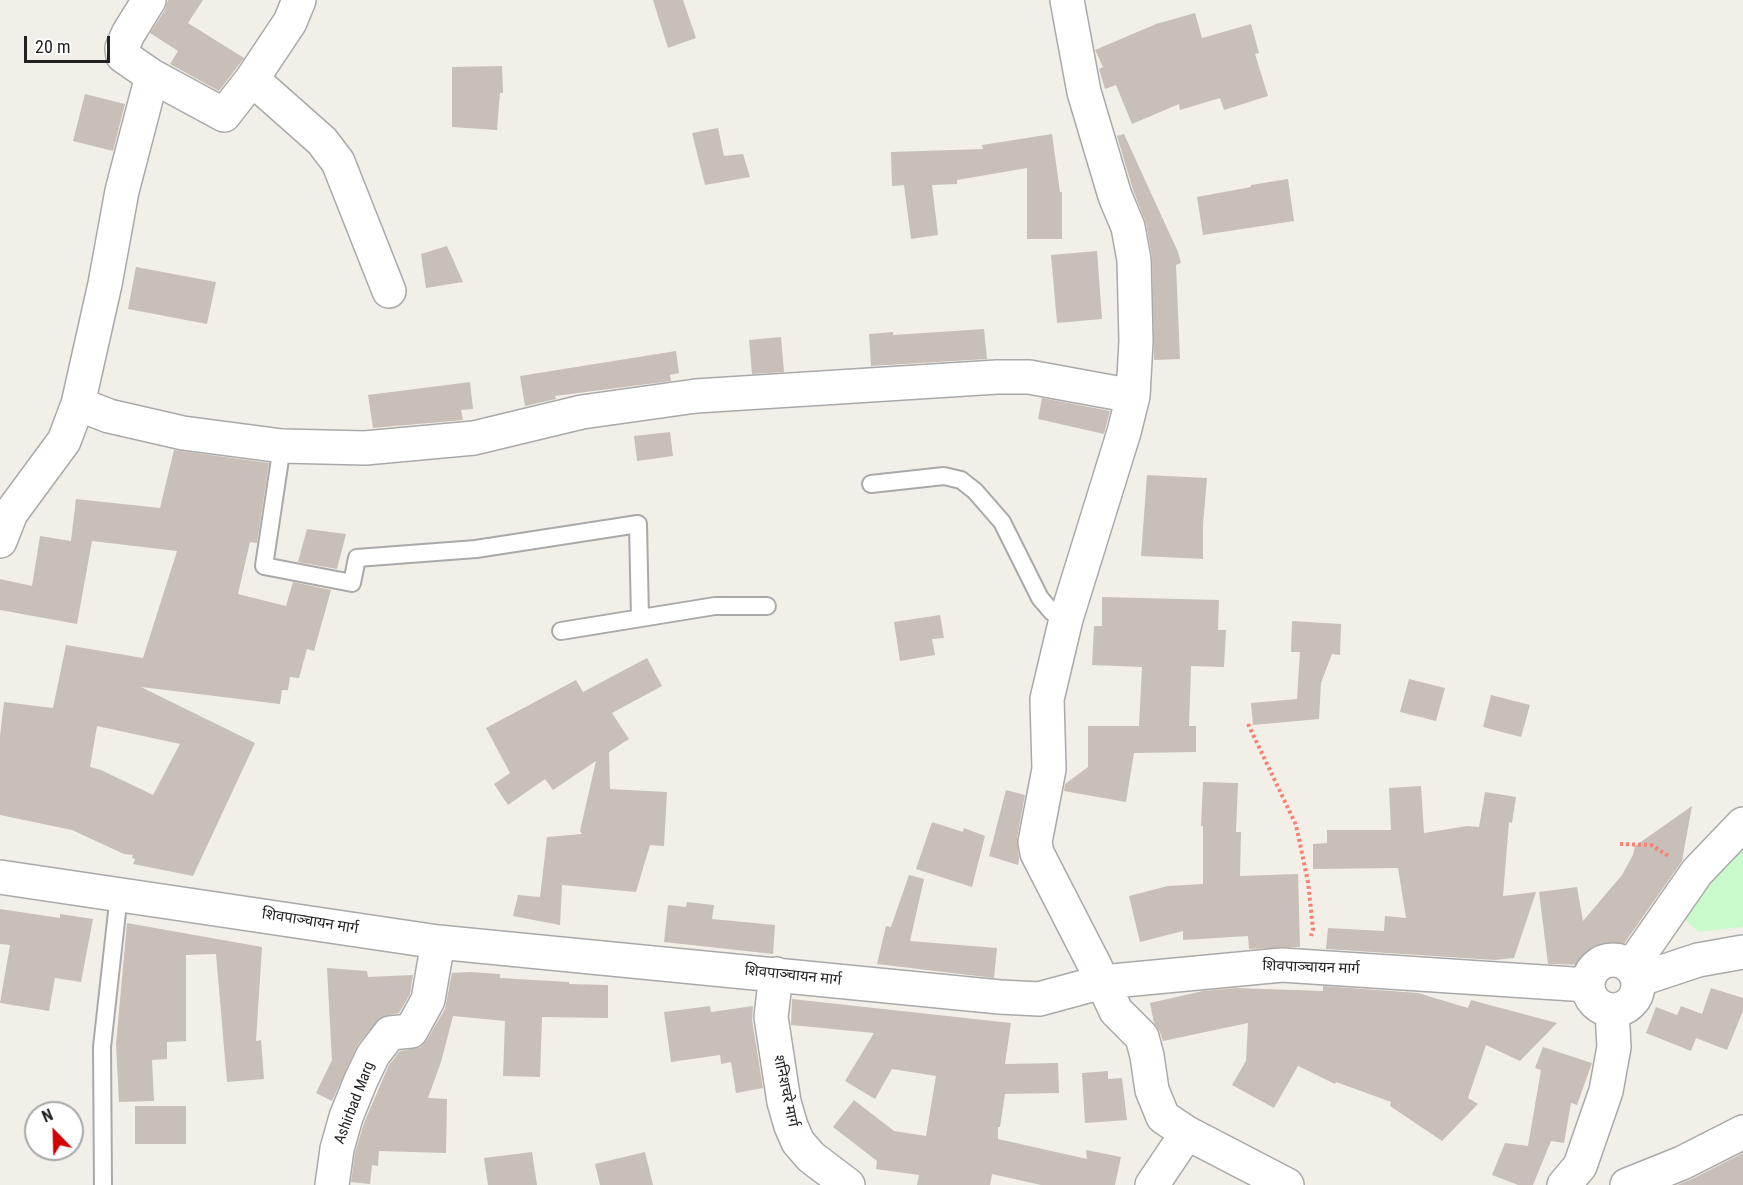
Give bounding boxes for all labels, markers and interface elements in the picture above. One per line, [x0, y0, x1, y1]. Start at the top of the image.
scale bar [27, 24, 112, 62]
text: 20 m [35, 36, 70, 57]
street label: शिवपाञ्चायन मार्ग [261, 905, 359, 939]
street label: शिवपाञ्चायन मार्ग [1262, 957, 1360, 979]
street label: शिवपाञ्चायन मार्ग [744, 962, 842, 990]
street label: शनिशचरे मार्ग [769, 1053, 801, 1129]
street label: Ashirbad Marg [331, 1059, 379, 1147]
north arrow [24, 1101, 84, 1161]
text: N [39, 1105, 56, 1126]

